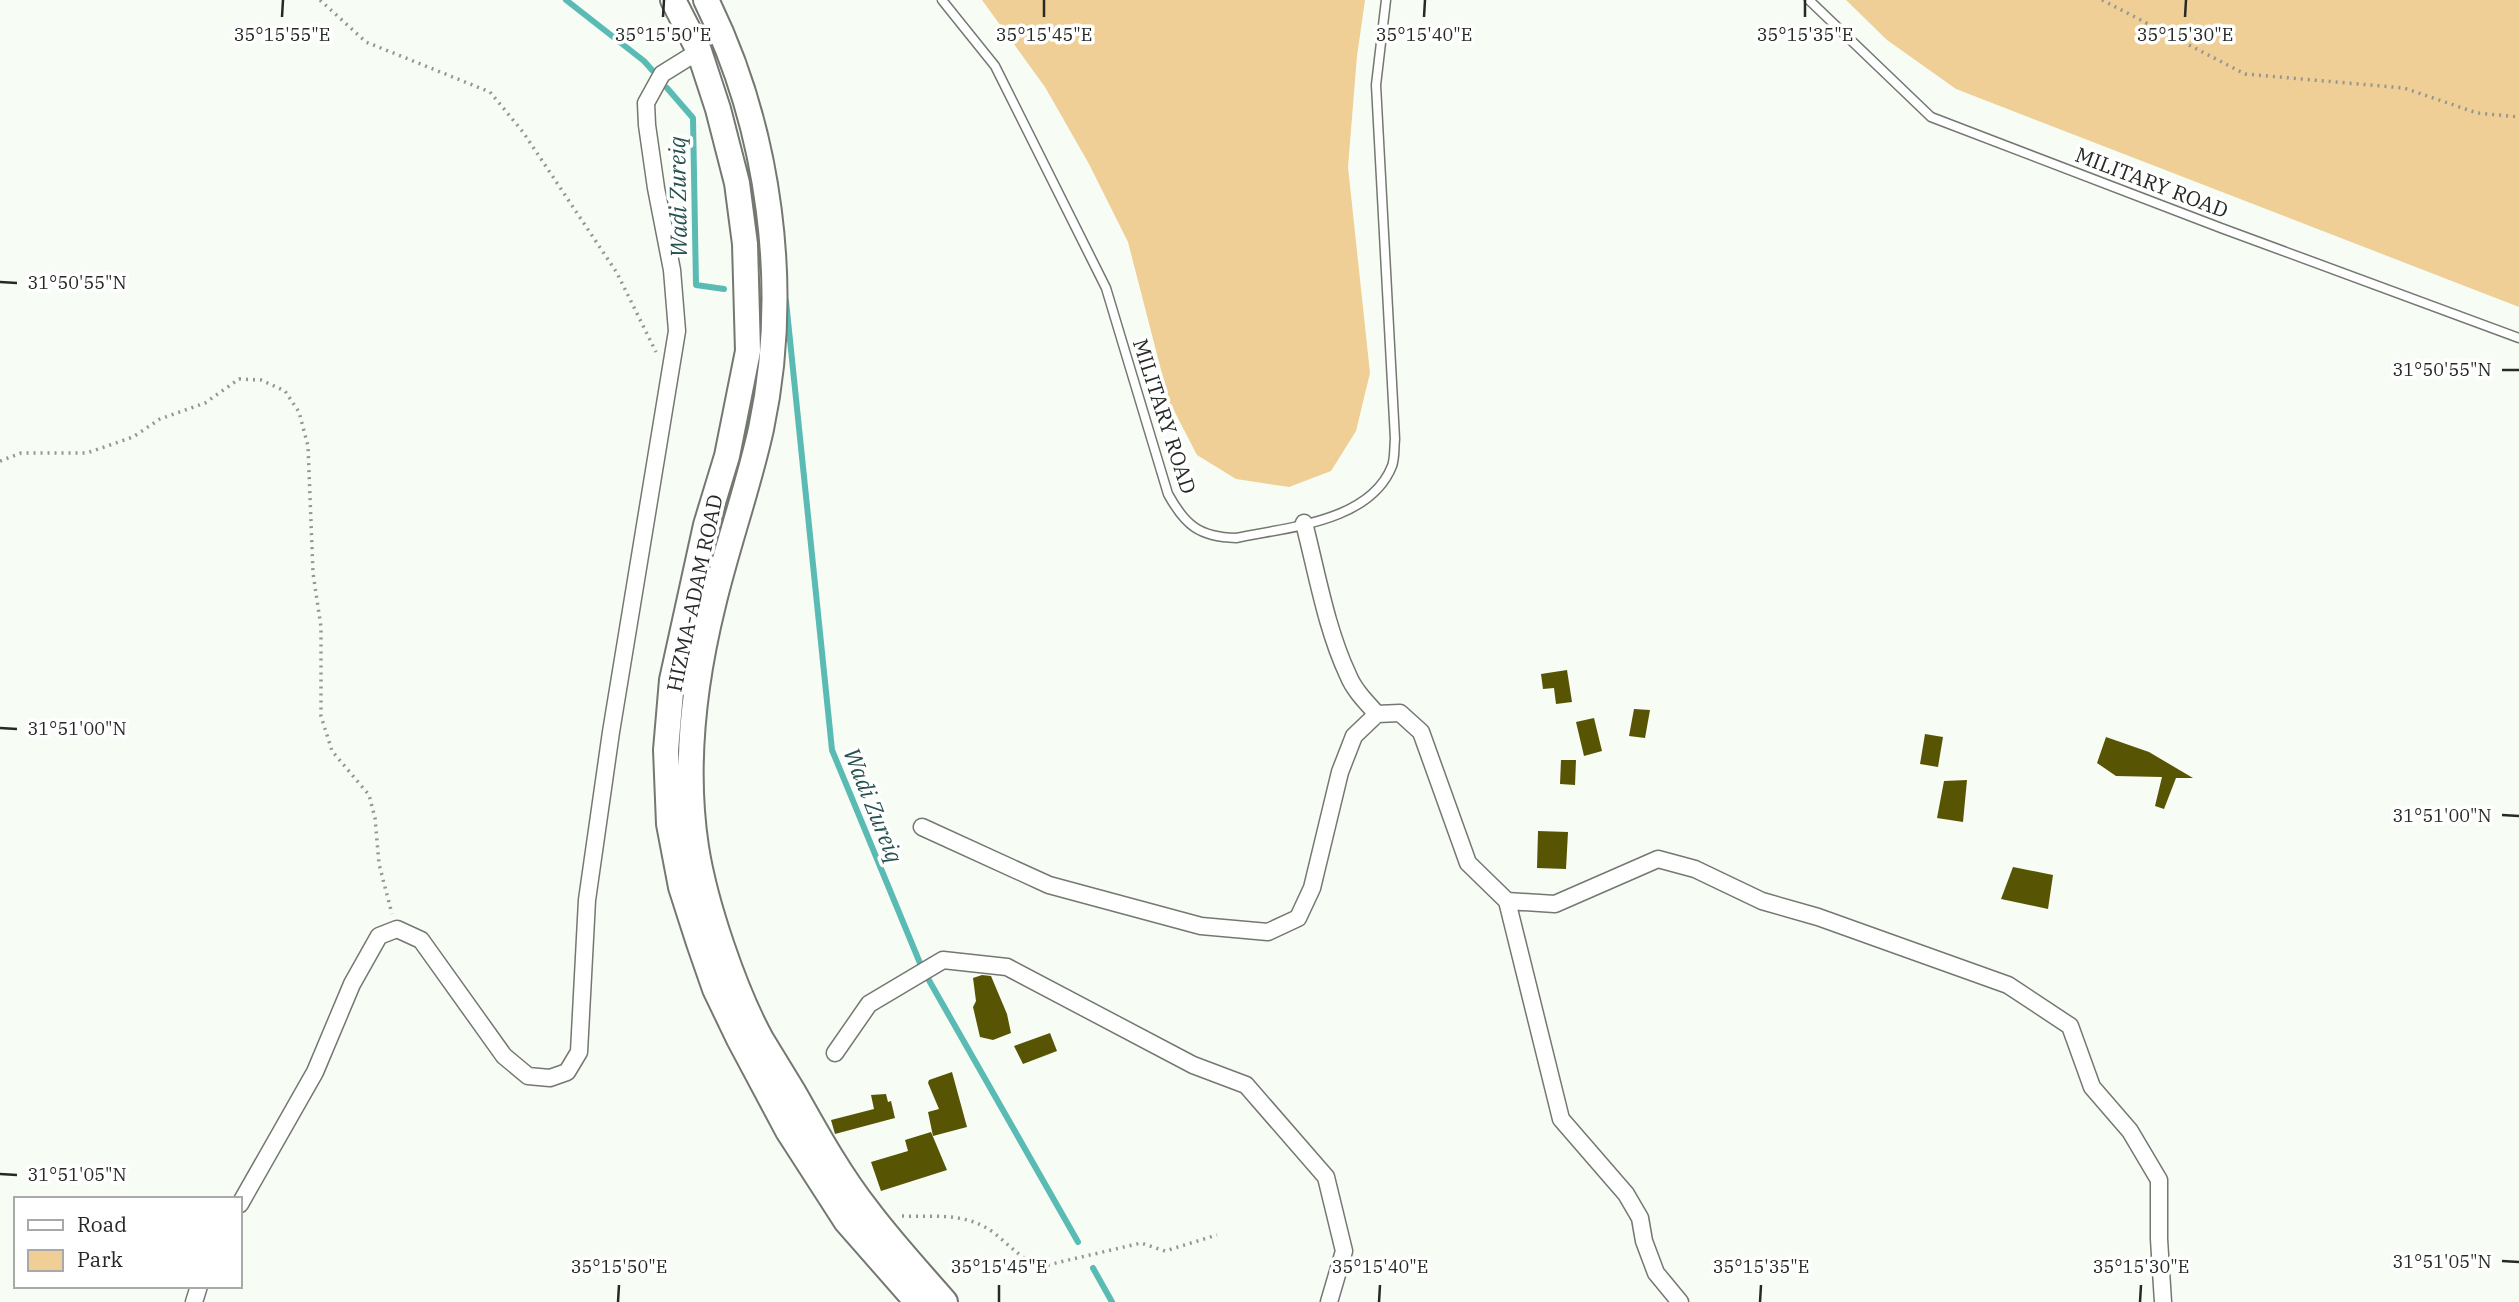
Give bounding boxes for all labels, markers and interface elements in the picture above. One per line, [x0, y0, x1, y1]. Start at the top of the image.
text: 35°15'55"E [234, 23, 330, 46]
text: 35°15'50"E [615, 23, 711, 46]
text: 35°15'45"E [996, 23, 1092, 46]
text: 35°15'40"E [1376, 23, 1472, 46]
text: 35°15'35"E [1757, 23, 1853, 46]
text: 35°15'30"E [2137, 23, 2233, 46]
water label: Wadi Zureiq [661, 136, 693, 258]
street label: MILITARY ROAD [2072, 140, 2232, 224]
text: 31°50'55"N [28, 271, 127, 294]
street label: MILITARY ROAD [1127, 335, 1203, 497]
text: 31°50'55"N [2393, 358, 2492, 381]
street label: HIZMA-ADAM ROAD [659, 492, 729, 694]
text: 31°51'00"N [28, 717, 127, 740]
water label: Wadi Zureiq [837, 743, 911, 867]
text: 31°51'00"N [2393, 804, 2492, 827]
text: 31°51'05"N [28, 1163, 127, 1186]
legend [14, 1197, 242, 1288]
text: Road [77, 1210, 127, 1238]
text: Park [77, 1245, 124, 1273]
text: 31°51'05"N [2393, 1250, 2492, 1273]
text: 35°15'50"E [571, 1255, 667, 1278]
text: 35°15'45"E [951, 1255, 1047, 1278]
text: 35°15'40"E [1332, 1255, 1428, 1278]
text: 35°15'35"E [1713, 1255, 1809, 1278]
text: 35°15'30"E [2093, 1255, 2189, 1278]

